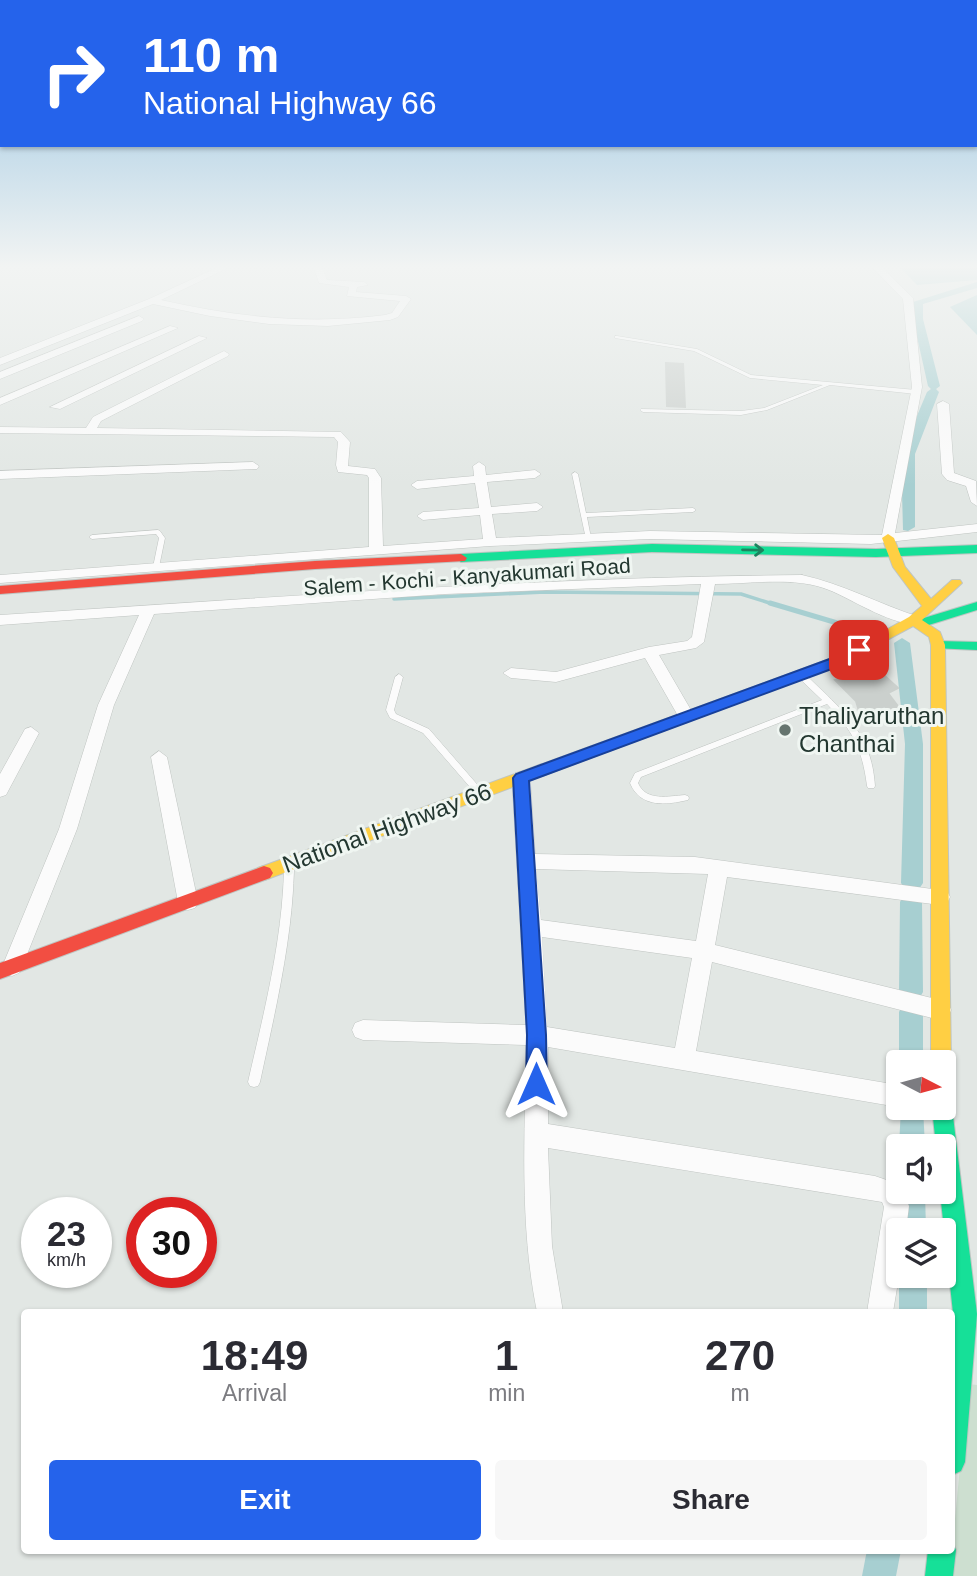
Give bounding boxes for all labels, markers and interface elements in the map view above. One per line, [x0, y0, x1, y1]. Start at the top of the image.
icon: right [28, 28, 119, 119]
text: 110 m [143, 28, 279, 82]
text: National Highway 66 [143, 85, 437, 121]
one-way arrow [741, 543, 764, 557]
street label: Salem - Kochi - Kanyakumari Road [303, 554, 631, 599]
pin [829, 620, 889, 680]
icon: arrive [840, 631, 878, 669]
place label: Thaliyaruthan Chanthai [799, 702, 944, 757]
marker: Thaliyaruthan Chanthai [777, 722, 793, 738]
street label: National Highway 66 [279, 777, 495, 878]
position arrow [499, 1047, 573, 1121]
north arrow [886, 1050, 956, 1120]
map controls [886, 1050, 956, 1288]
button: sound [886, 1134, 956, 1204]
speed limit sign: 30 [126, 1197, 217, 1288]
text: 23 [47, 1214, 86, 1253]
button: layers [886, 1218, 956, 1288]
text: km/h [47, 1250, 86, 1270]
text: 18:49 [201, 1332, 308, 1379]
text: 1 [495, 1332, 518, 1379]
text: 270 [705, 1332, 775, 1379]
text: Arrival [222, 1380, 287, 1406]
text: min [488, 1380, 525, 1406]
text: m [731, 1380, 750, 1406]
button: Exit [49, 1460, 481, 1540]
button: Share [495, 1460, 927, 1540]

